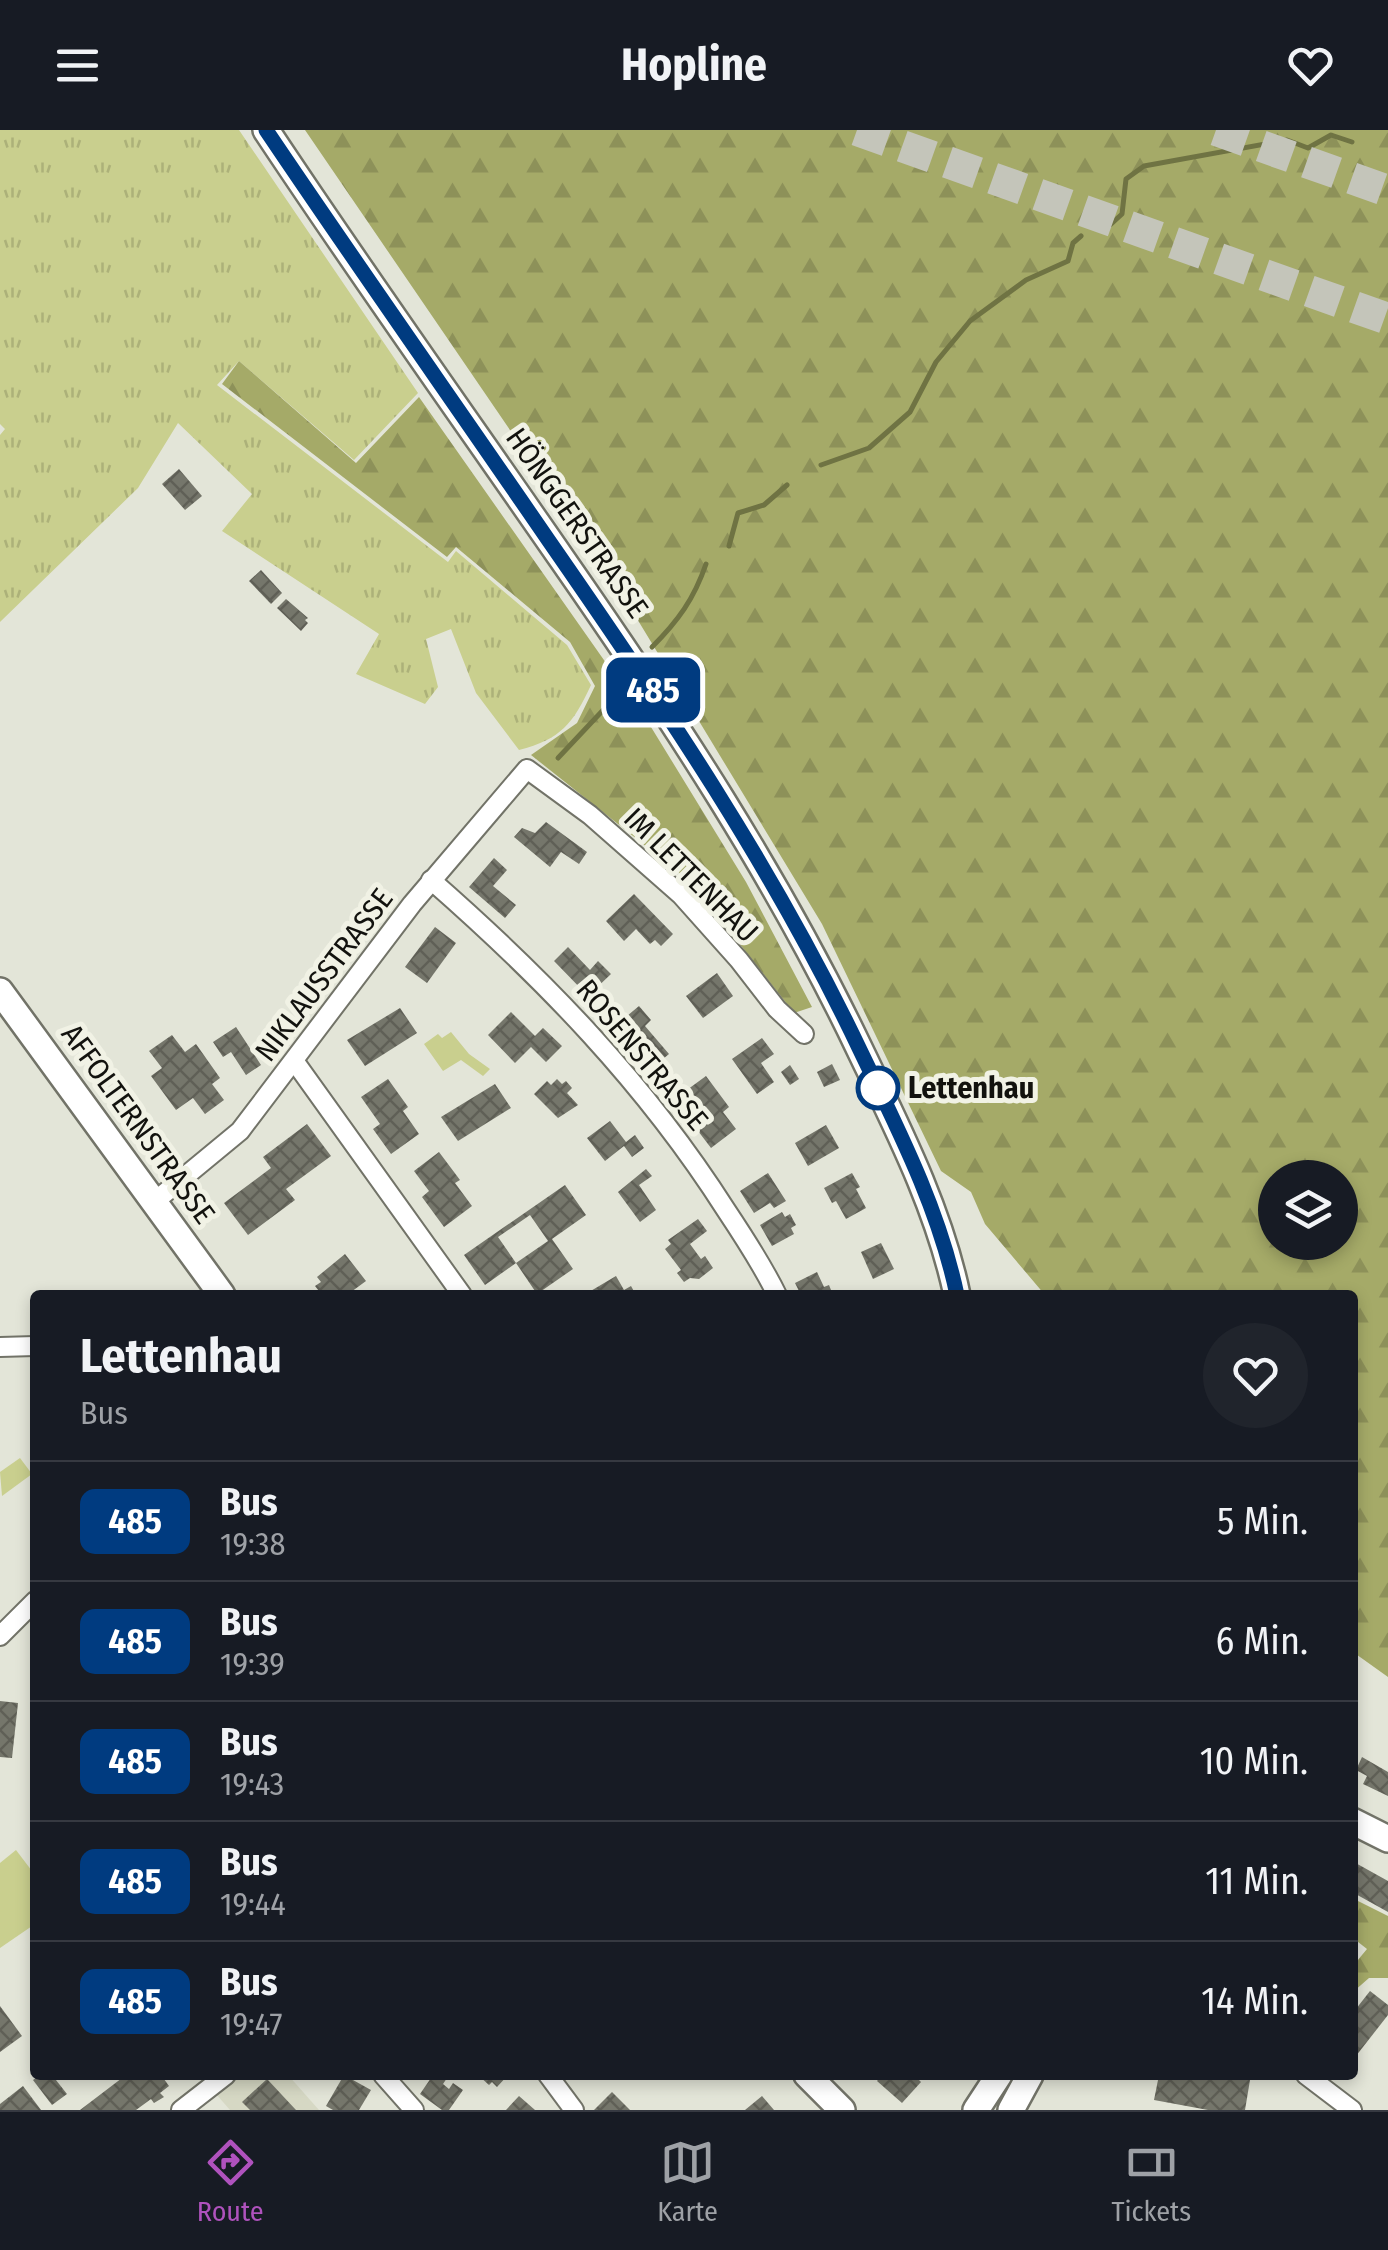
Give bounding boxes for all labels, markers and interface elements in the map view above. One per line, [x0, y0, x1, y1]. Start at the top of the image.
icon: menu [50, 38, 105, 93]
text: Hopline [621, 38, 767, 92]
icon: heart [1283, 38, 1338, 93]
street label: HÖNGGERSTRASSE [498, 421, 656, 625]
line badge: 485 [596, 658, 710, 722]
text: 485 [626, 669, 680, 711]
street label: IM LETTENHAU [616, 800, 766, 950]
street label: NIKLAUSSTRASSE [248, 882, 400, 1068]
street label: ROSENSTRASSE [568, 972, 716, 1138]
street label: AFFOLTERNSTRASSE [54, 1017, 222, 1231]
marker: Lettenhau [857, 1067, 899, 1109]
place label: Lettenhau [908, 1070, 1034, 1106]
map controls [1258, 1160, 1358, 1260]
button: layers [1258, 1160, 1358, 1260]
button: heart [1203, 1323, 1308, 1428]
text: Lettenhau [80, 1327, 282, 1385]
text: Bus [80, 1394, 128, 1432]
text: Bus [220, 1479, 278, 1525]
text: 5 Min. [1217, 1498, 1308, 1544]
text: 485 [108, 1500, 162, 1542]
text: 19:38 [220, 1525, 286, 1563]
text: Bus [220, 1599, 278, 1645]
text: 6 Min. [1216, 1618, 1308, 1664]
text: 485 [108, 1620, 162, 1662]
text: 19:39 [220, 1645, 285, 1683]
text: Bus [220, 1719, 278, 1765]
text: 10 Min. [1200, 1738, 1308, 1784]
text: 485 [108, 1740, 162, 1782]
text: 19:43 [220, 1765, 284, 1803]
text: Bus [220, 1839, 278, 1885]
text: 11 Min. [1205, 1858, 1308, 1904]
text: 485 [108, 1860, 162, 1902]
text: 19:44 [220, 1885, 286, 1923]
text: Bus [220, 1959, 278, 2005]
text: 14 Min. [1201, 1978, 1308, 2024]
text: 485 [108, 1980, 162, 2022]
text: 19:47 [220, 2005, 283, 2043]
tab: Route [197, 2135, 264, 2228]
tab: Karte [657, 2135, 718, 2228]
tab: Tickets [1111, 2135, 1191, 2228]

